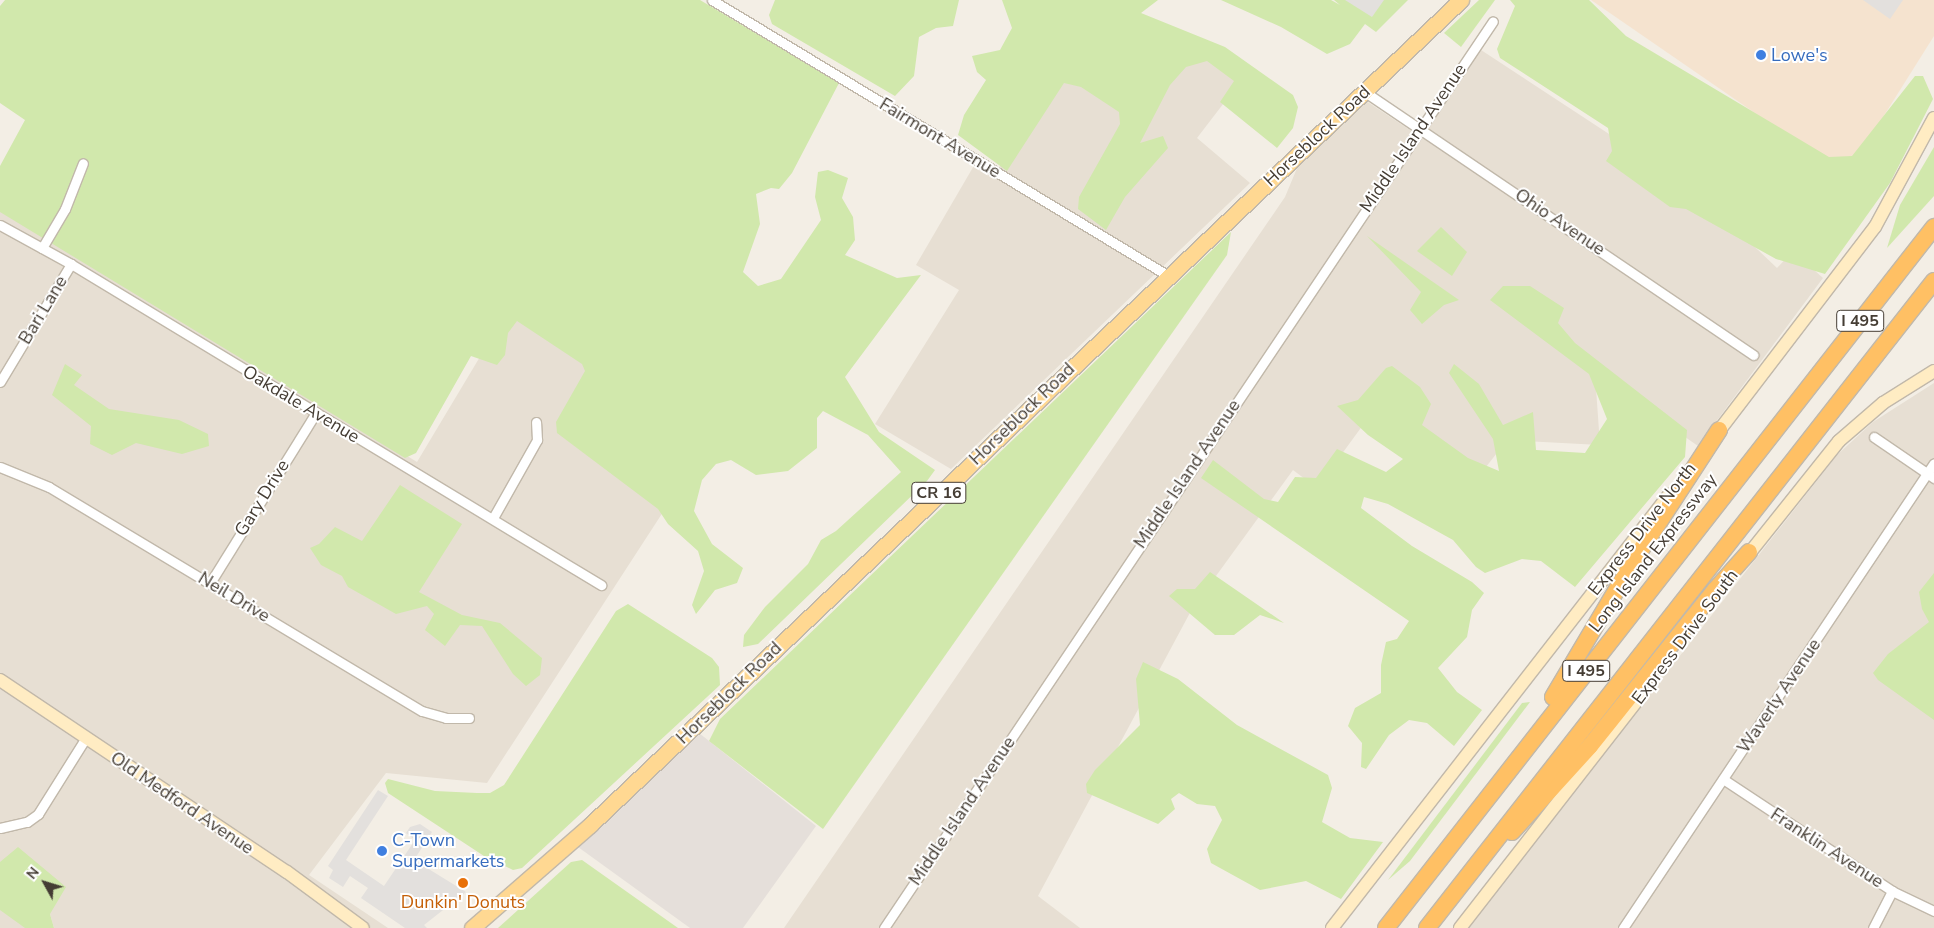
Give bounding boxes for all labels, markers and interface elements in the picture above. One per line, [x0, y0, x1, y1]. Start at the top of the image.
place label: Lowe's [1771, 44, 1828, 66]
marker: Lowe's [1755, 49, 1767, 61]
street label: Middle Island Avenue [1355, 60, 1471, 216]
street label: Horseblock Road [1259, 81, 1375, 191]
street label: Fairmont Avenue [876, 93, 1004, 183]
street label: Ohio Avenue [1511, 184, 1609, 260]
street label: Bari Lane [14, 272, 72, 348]
road number: I 495 [1835, 308, 1885, 334]
street label: Horseblock Road [965, 358, 1079, 470]
street label: Oakdale Avenue [239, 361, 363, 447]
street label: Middle Island Avenue [1129, 396, 1245, 552]
street label: Gary Drive [230, 456, 294, 540]
street label: Express Drive North [1584, 458, 1700, 600]
street label: Long Island Expressway [1584, 469, 1722, 637]
road number: CR 16 [910, 479, 968, 506]
street label: Express Drive South [1627, 565, 1743, 709]
street label: Neil Drive [194, 567, 274, 627]
street label: Waverly Avenue [1733, 635, 1825, 757]
street label: Horseblock Road [672, 637, 786, 749]
road number: I 495 [1561, 658, 1611, 684]
street label: Middle Island Avenue [904, 733, 1020, 889]
street label: Old Medford Avenue [106, 747, 258, 859]
street label: Franklin Avenue [1766, 803, 1888, 893]
place label: C‑Town Supermarkets [392, 830, 504, 872]
marker: C‑Town Supermarkets [376, 845, 388, 857]
north arrow [20, 858, 70, 908]
text: N [22, 863, 44, 883]
marker: Dunkin' Donuts [457, 877, 469, 889]
place label: Dunkin' Donuts [401, 891, 525, 913]

